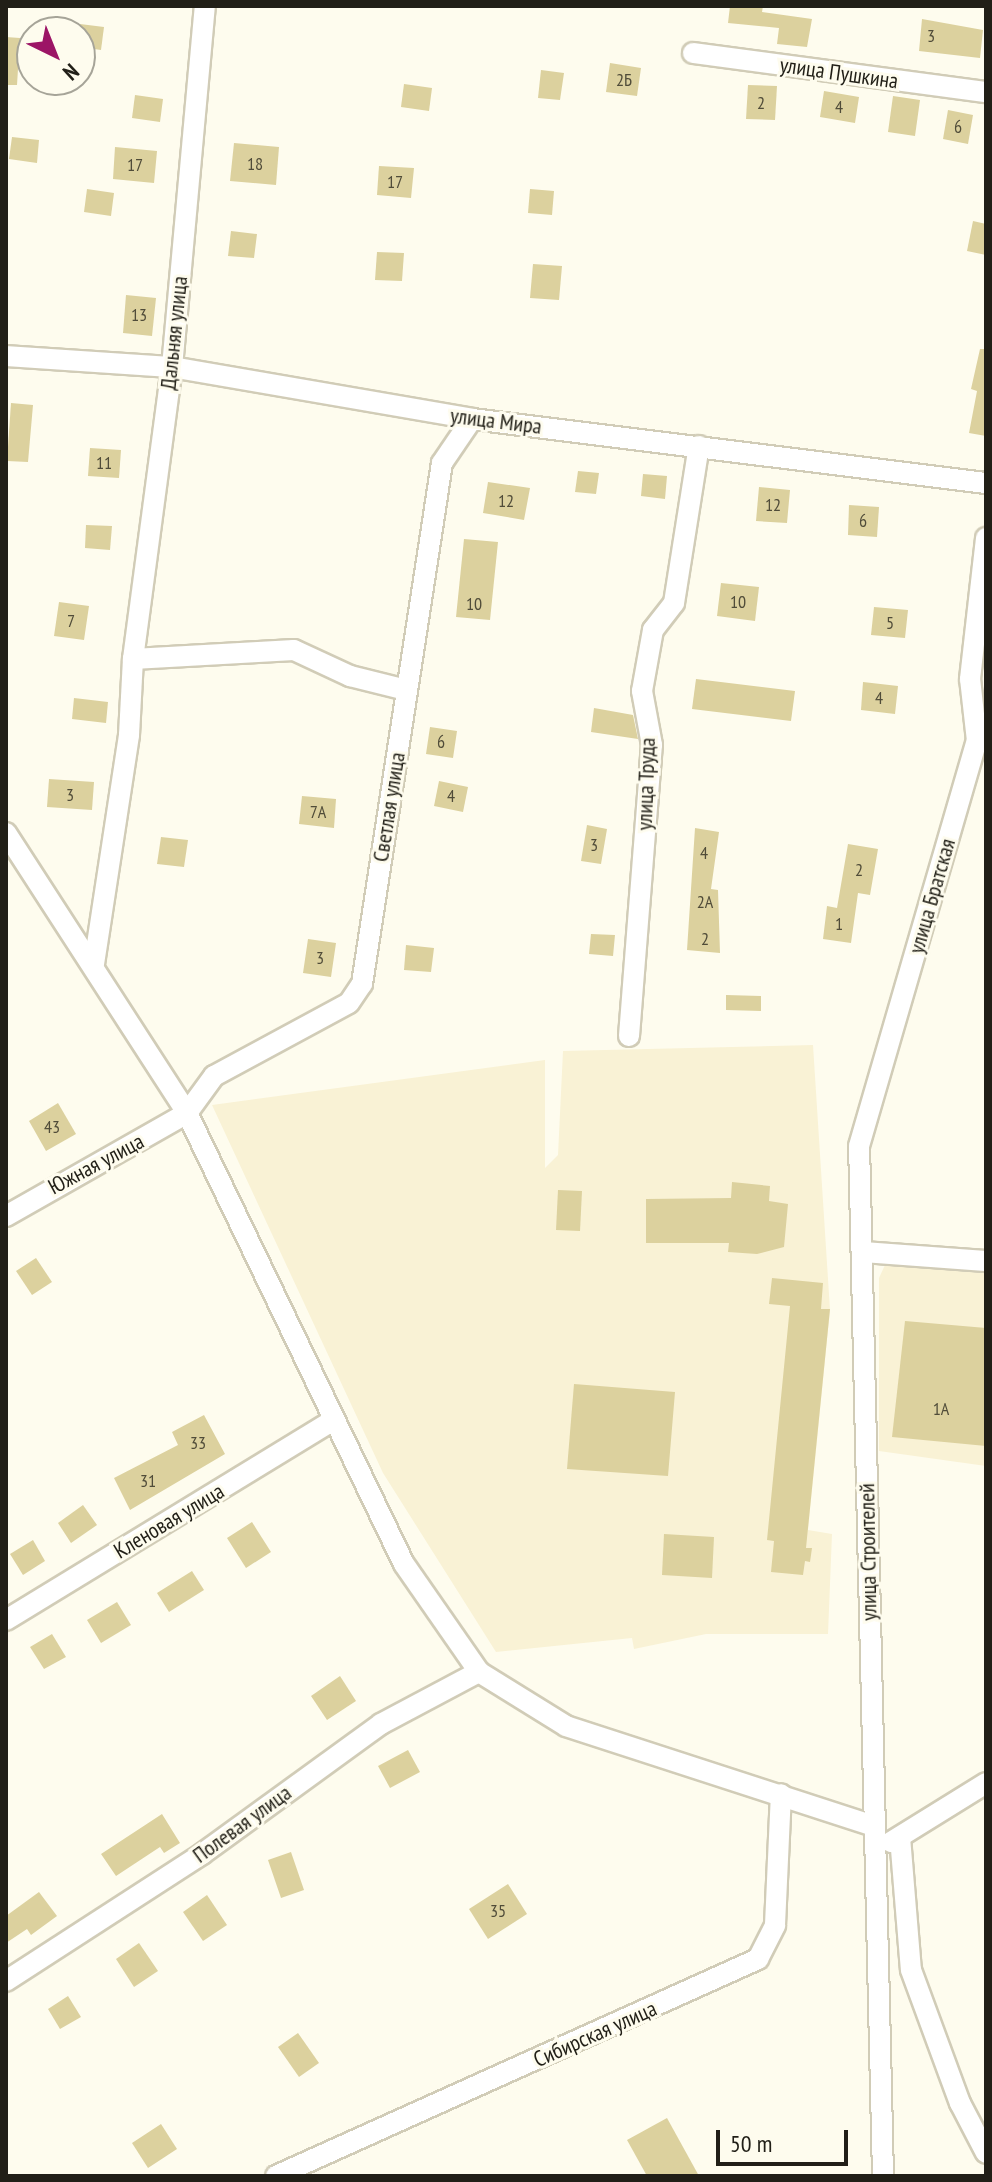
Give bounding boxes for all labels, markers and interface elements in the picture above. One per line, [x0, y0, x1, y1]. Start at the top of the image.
north arrow [16, 16, 96, 96]
house number: 3 [927, 25, 935, 47]
street label: улица Пушкина [778, 52, 900, 94]
text: N [57, 58, 85, 86]
house number: 2Б [616, 69, 632, 91]
house number: 2 [757, 92, 765, 114]
house number: 4 [835, 96, 843, 118]
house number: 6 [954, 116, 962, 138]
house number: 18 [247, 153, 263, 175]
house number: 17 [127, 154, 143, 176]
house number: 17 [387, 171, 403, 193]
street label: Дальняя улица [155, 275, 193, 391]
house number: 13 [131, 304, 147, 326]
street label: улица Мира [449, 402, 543, 440]
house number: 11 [96, 452, 112, 474]
house number: 12 [498, 490, 514, 512]
house number: 12 [765, 494, 781, 516]
house number: 6 [859, 510, 867, 532]
house number: 10 [730, 591, 746, 613]
house number: 10 [466, 593, 482, 615]
house number: 7 [67, 610, 75, 632]
house number: 5 [886, 612, 894, 634]
house number: 4 [875, 687, 883, 709]
house number: 6 [437, 731, 445, 753]
street label: улица Труда [631, 737, 661, 831]
street label: Светлая улица [367, 750, 411, 864]
house number: 3 [66, 784, 74, 806]
house number: 4 [447, 785, 455, 807]
house number: 7А [310, 801, 326, 823]
house number: 3 [590, 834, 598, 856]
street label: улица Братская [903, 835, 961, 957]
house number: 4 [700, 842, 708, 864]
house number: 2 [855, 859, 863, 881]
house number: 2А [697, 891, 713, 913]
house number: 1 [835, 913, 843, 935]
house number: 2 [701, 928, 709, 950]
house number: 3 [316, 947, 324, 969]
house number: 43 [44, 1116, 60, 1138]
street label: Южная улица [44, 1128, 148, 1200]
house number: 1А [933, 1398, 949, 1420]
house number: 33 [190, 1432, 206, 1454]
house number: 31 [140, 1470, 156, 1492]
street label: Кленовая улица [109, 1478, 229, 1564]
street label: улица Строителей [854, 1483, 882, 1621]
street label: Полевая улица [188, 1779, 296, 1869]
house number: 35 [490, 1900, 506, 1922]
street label: Сибирская улица [529, 1995, 661, 2073]
scale bar [720, 2114, 852, 2164]
text: 50 m [730, 2128, 772, 2159]

